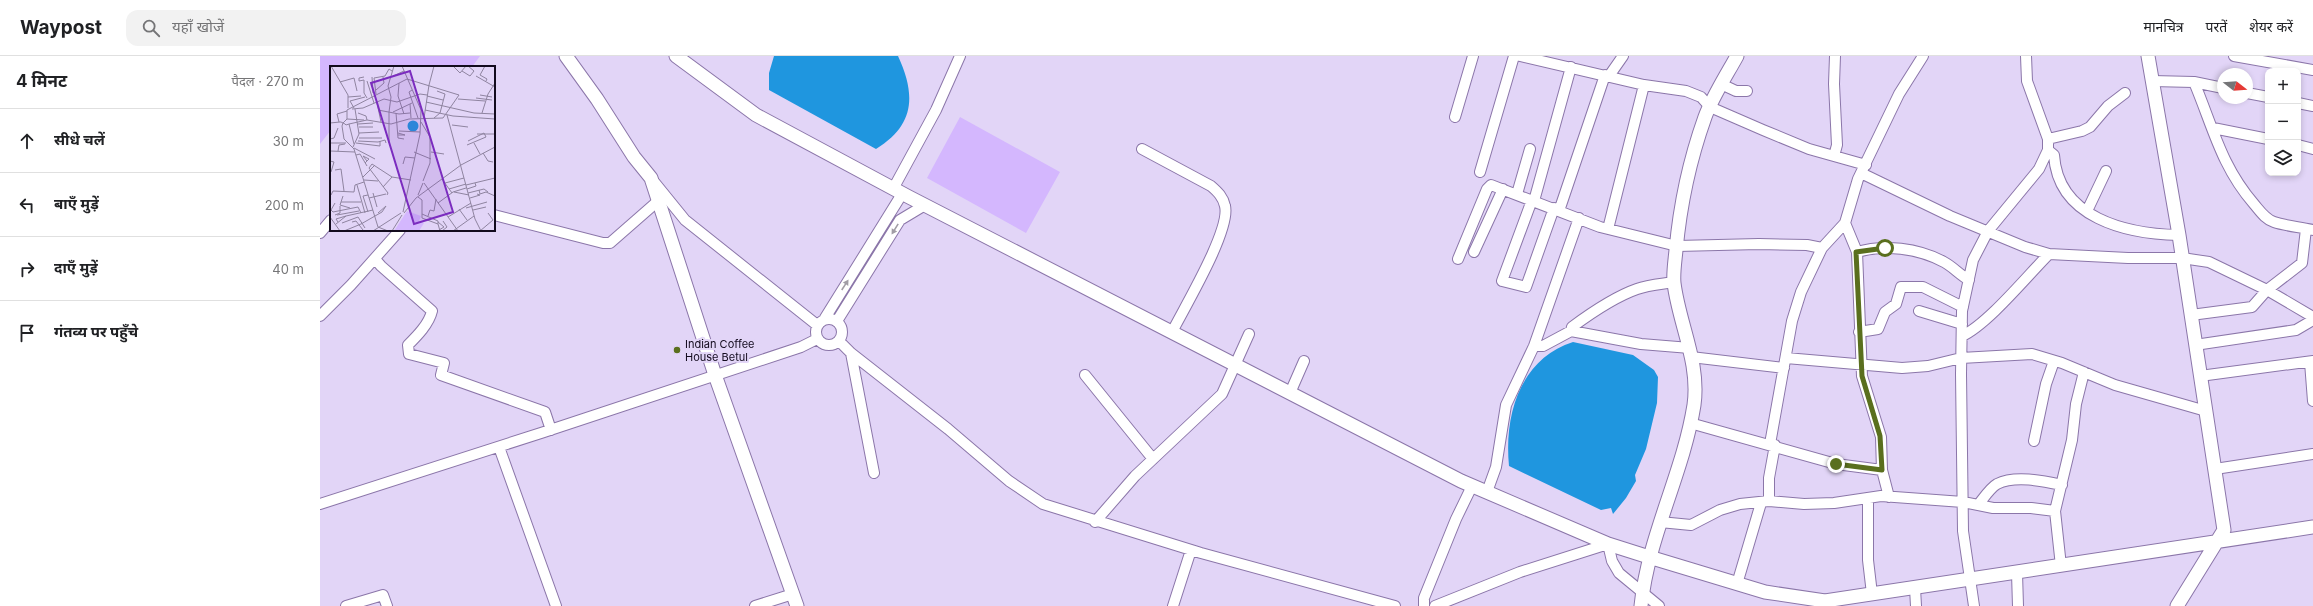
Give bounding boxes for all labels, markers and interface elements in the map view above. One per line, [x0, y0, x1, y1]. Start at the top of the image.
search box [126, 10, 406, 46]
text: Waypost [20, 16, 102, 39]
icon: search [140, 17, 162, 39]
text: यहाँ खोजें [172, 17, 224, 36]
text: मानचित्र [2144, 18, 2184, 35]
text: परतें [2206, 18, 2227, 35]
text: शेयर करें [2249, 18, 2293, 35]
inset map [330, 66, 495, 231]
north arrow [2217, 68, 2253, 104]
map controls [2265, 68, 2301, 176]
button: + [2265, 68, 2301, 104]
text: 4 मिनट [16, 71, 67, 91]
text: पैदल · 270 m [232, 73, 304, 89]
button: − [2265, 104, 2301, 140]
icon: ahead [16, 130, 38, 152]
text: सीधे चलें [54, 130, 105, 149]
text: 30 m [273, 133, 304, 149]
button: layers [2265, 140, 2301, 176]
icon: left [16, 194, 38, 216]
text: बाएँ मुड़ें [54, 194, 99, 213]
text: 200 m [265, 197, 304, 213]
one-way arrow [891, 224, 899, 234]
route start [1876, 239, 1894, 257]
icon: right [16, 258, 38, 280]
text: दाएँ मुड़ें [54, 258, 98, 277]
text: 40 m [272, 261, 304, 277]
one-way arrow [841, 280, 849, 290]
icon: arrive [16, 322, 38, 344]
text: गंतव्य पर पहुँचे [54, 322, 138, 341]
place label: Indian Coffee House Betul [685, 337, 754, 364]
marker: Indian Coffee House Betul [672, 345, 682, 355]
route end [1827, 455, 1845, 473]

